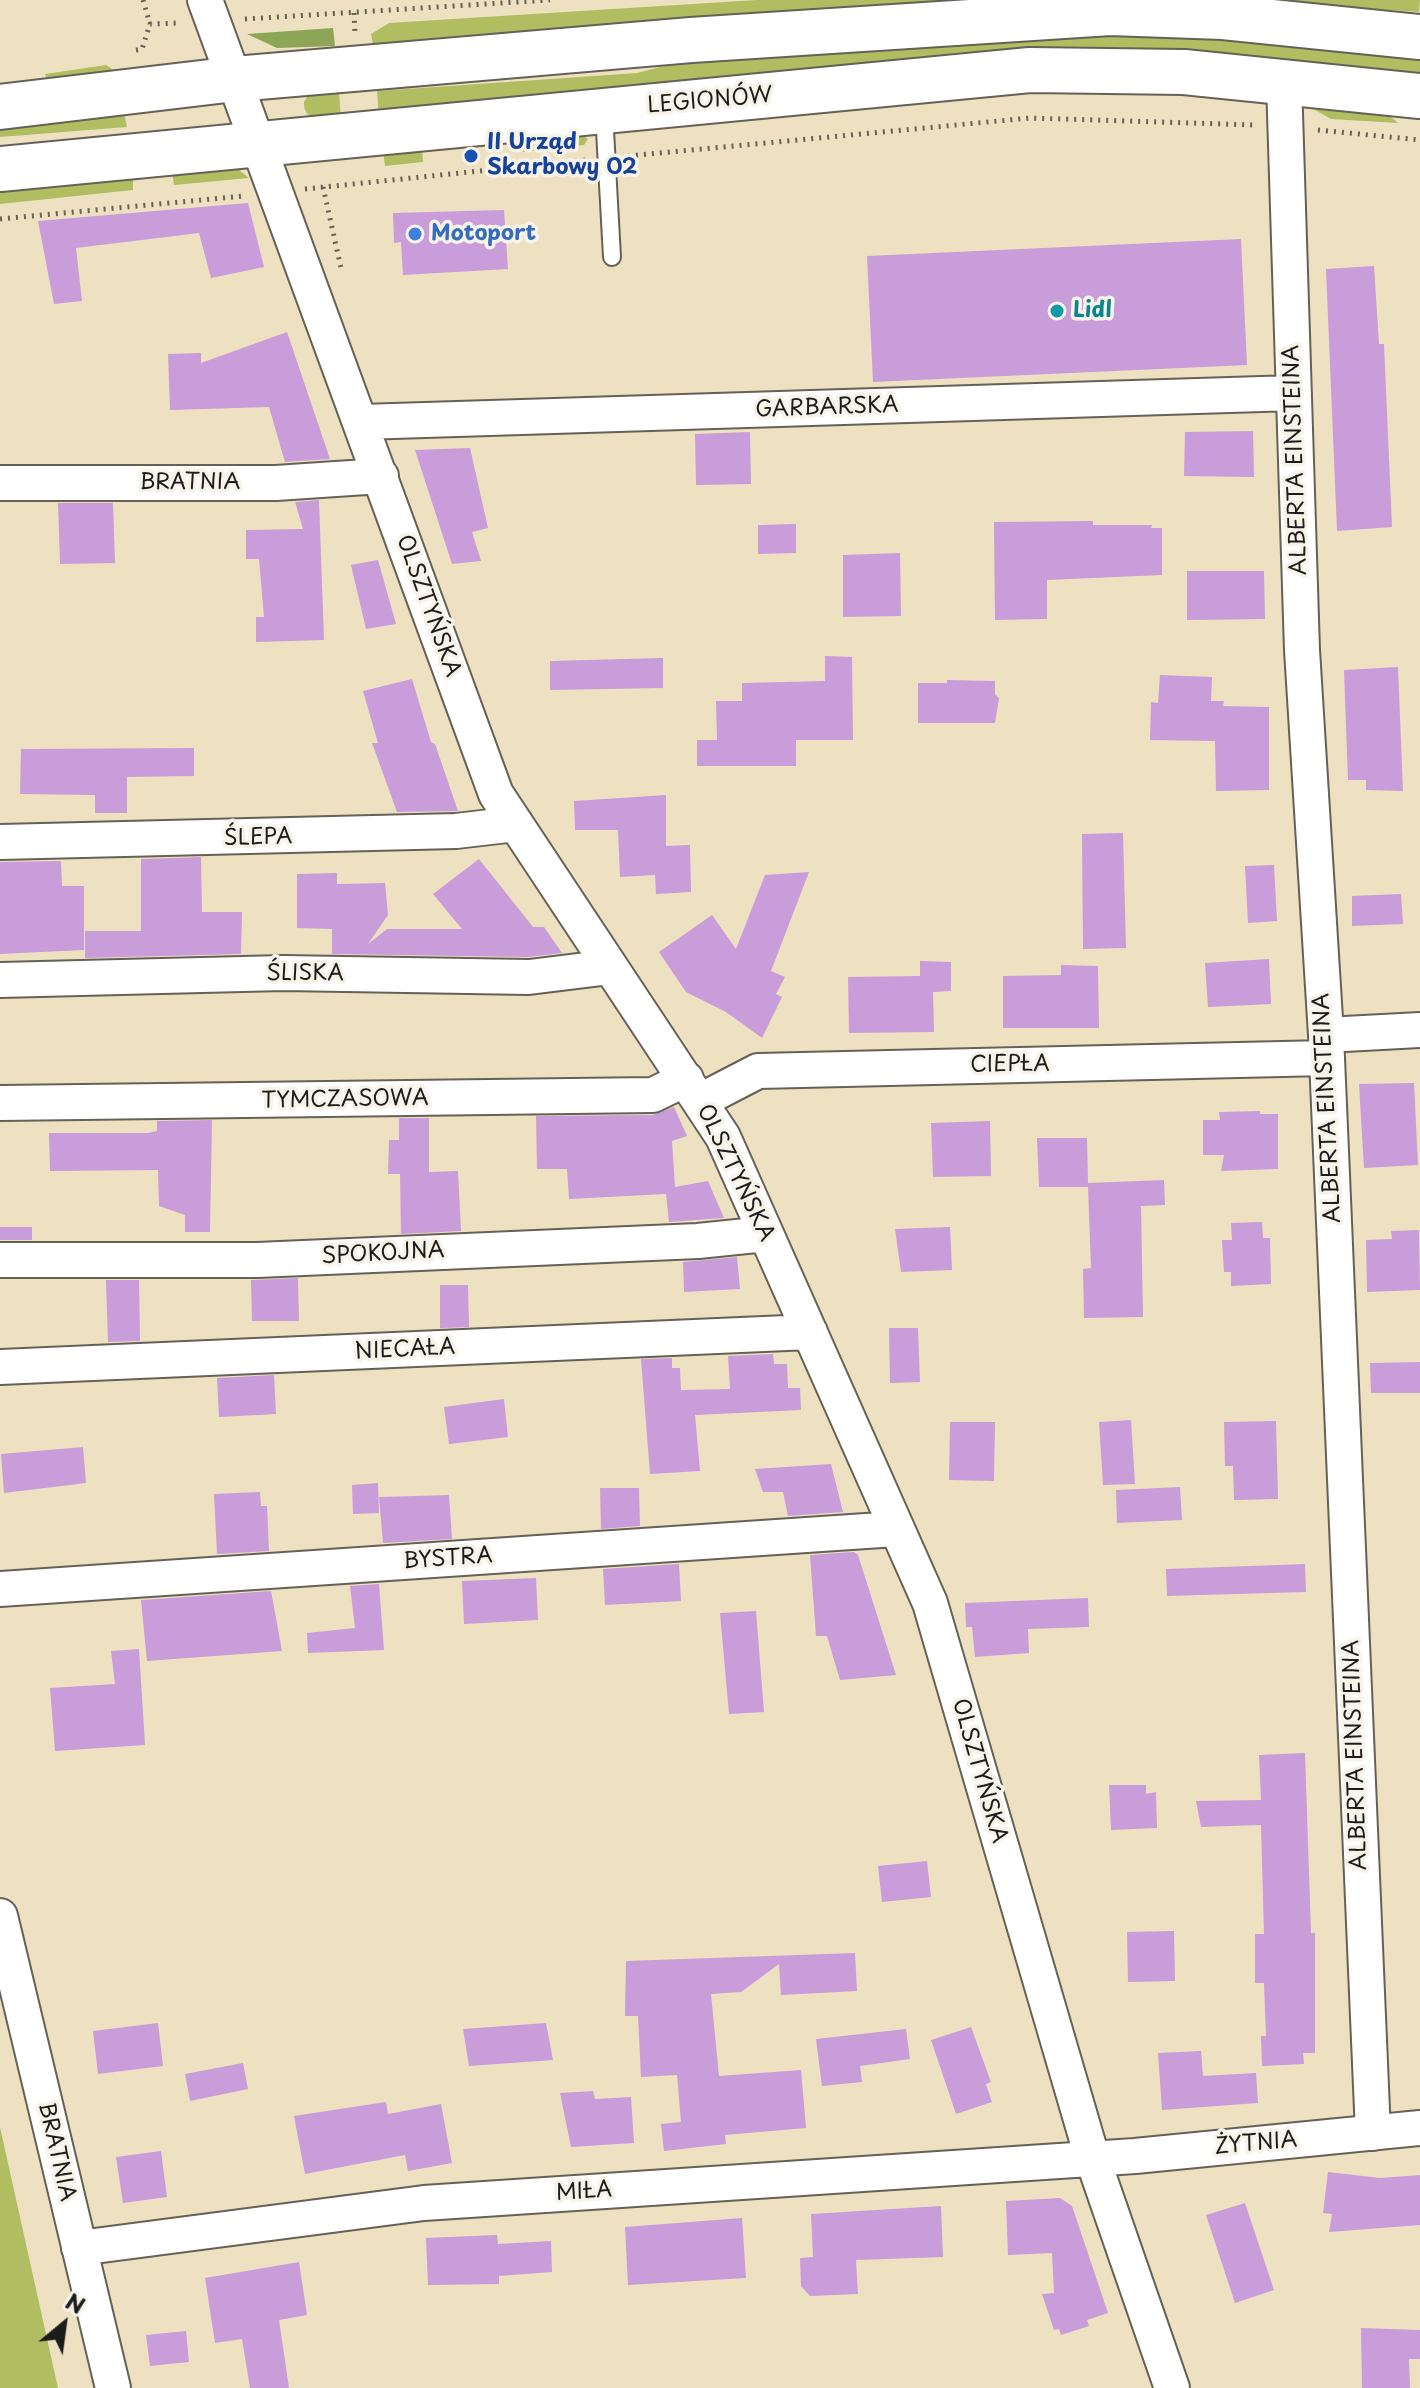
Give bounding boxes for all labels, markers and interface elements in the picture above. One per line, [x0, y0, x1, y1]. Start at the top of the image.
street label: LEGIONÓW [646, 82, 774, 120]
place label: II Urząd Skarbowy 02 [487, 130, 637, 182]
marker: II Urząd Skarbowy 02 [462, 147, 480, 165]
place label: Motoport [431, 221, 536, 247]
marker: Motoport [406, 225, 424, 243]
place label: Lidl [1073, 298, 1112, 324]
marker: Lidl [1048, 302, 1066, 320]
street label: ALBERTA EINSTEINA [1279, 344, 1313, 576]
street label: GARBARSKA [755, 392, 899, 424]
street label: BRATNIA [140, 470, 240, 496]
street label: OLSZTYŃSKA [390, 531, 466, 681]
street label: ŚLEPA [223, 824, 293, 852]
street label: ŚLISKA [266, 961, 344, 987]
street label: ALBERTA EINSTEINA [1309, 992, 1347, 1224]
street label: CIEPŁA [970, 1051, 1050, 1079]
street label: TYMCZASOWA [261, 1085, 429, 1115]
street label: OLSZTYŃSKA [690, 1100, 780, 1246]
street label: SPOKOJNA [321, 1238, 445, 1270]
street label: NIECAŁA [354, 1334, 456, 1366]
street label: BYSTRA [403, 1543, 493, 1575]
street label: ALBERTA EINSTEINA [1339, 1639, 1373, 1871]
street label: OLSZTYŃSKA [946, 1696, 1012, 1846]
street label: BRATNIA [32, 2100, 80, 2204]
street label: ŻYTNIA [1213, 2127, 1299, 2161]
street label: MIŁA [555, 2177, 613, 2207]
north arrow [24, 2284, 104, 2364]
text: N [60, 2284, 92, 2321]

